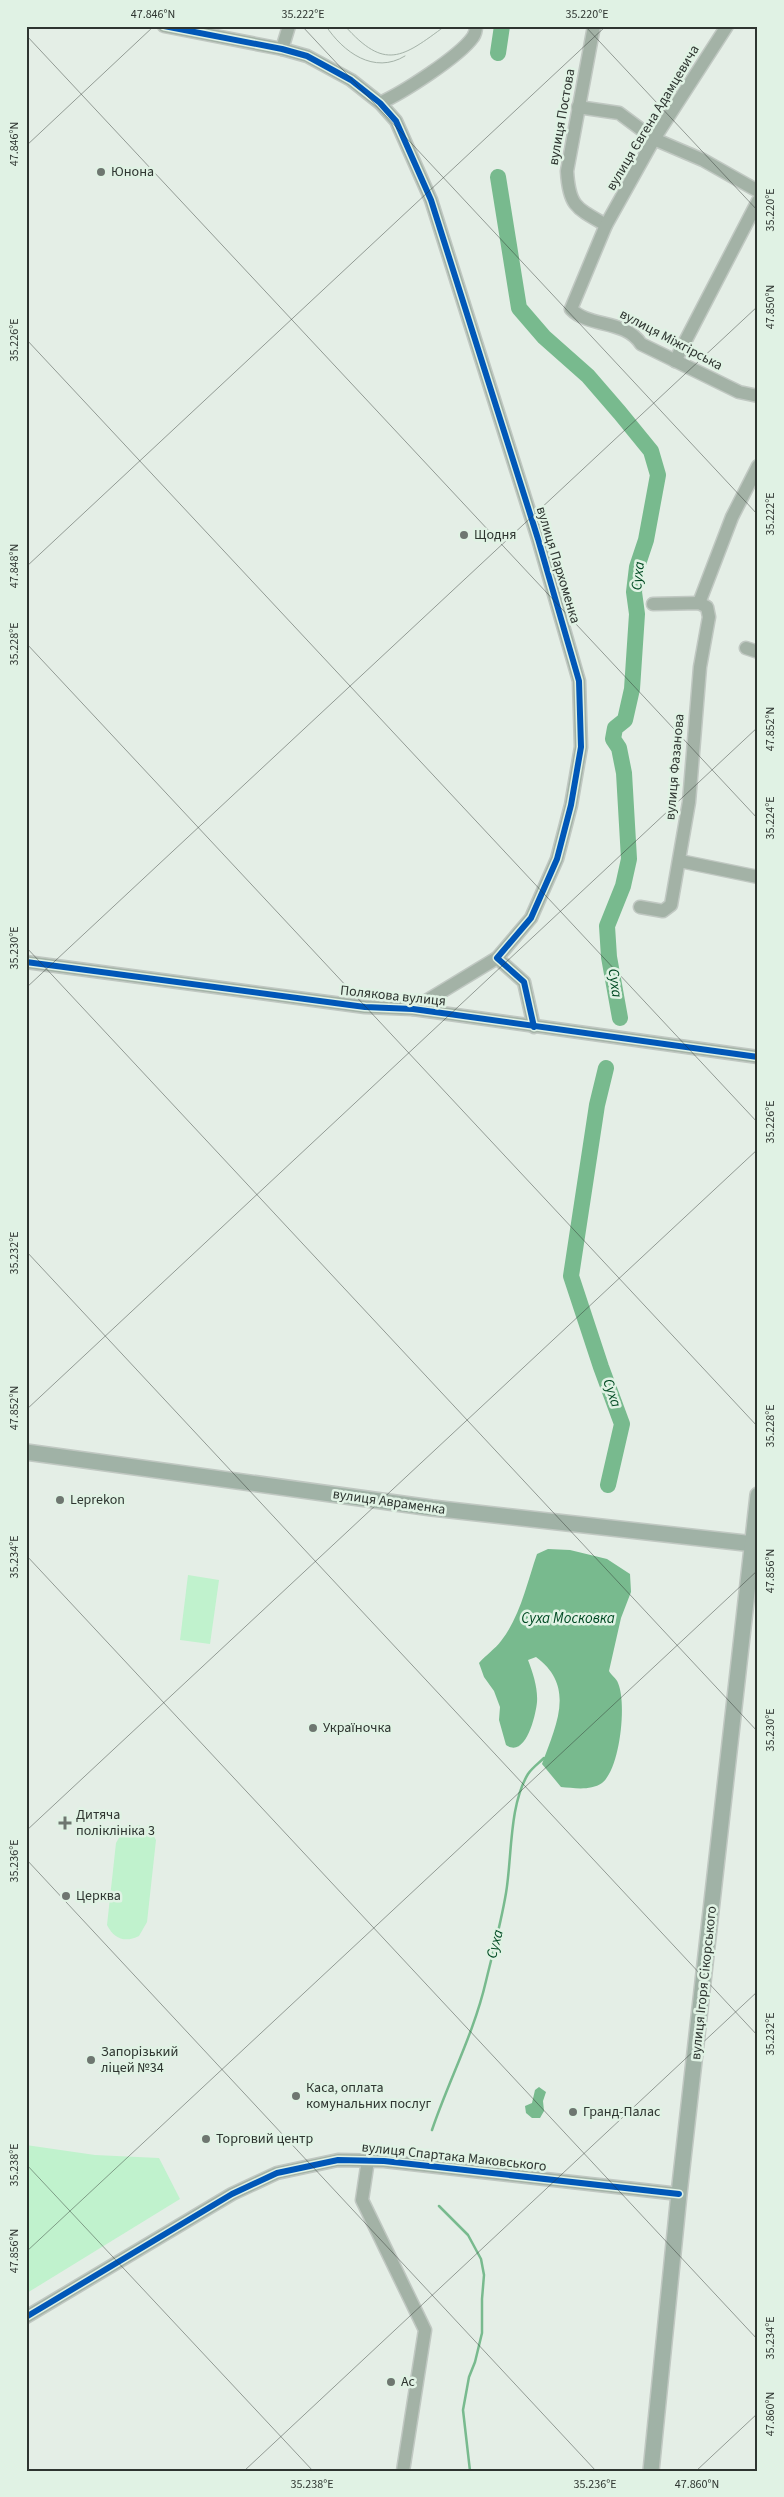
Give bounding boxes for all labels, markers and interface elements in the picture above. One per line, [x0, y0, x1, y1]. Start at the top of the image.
text: 47.846°N [131, 6, 175, 23]
text: 35.222°E [281, 6, 325, 23]
text: 35.220°E [565, 6, 609, 23]
street label: вулиця Євгена Адамцевича [601, 41, 705, 195]
street label: вулиця Постова [544, 67, 580, 167]
text: 47.846°N [6, 122, 23, 166]
place label: Юнона [111, 162, 154, 182]
marker: Юнона [95, 166, 107, 178]
text: 35.220°E [762, 188, 779, 232]
text: 47.850°N [762, 285, 779, 329]
street label: вулиця Міжгірська [616, 304, 726, 376]
text: 35.226°E [6, 318, 23, 362]
text: 35.222°E [762, 492, 779, 536]
street label: вулиця Пархоменка [531, 504, 585, 626]
place label: Щодня [474, 525, 517, 545]
marker: Щодня [458, 529, 470, 541]
text: 47.848°N [6, 544, 23, 588]
water label: Суха [626, 561, 650, 591]
text: 35.228°E [6, 622, 23, 666]
text: 47.852°N [762, 707, 779, 751]
street label: вулиця Фазанова [660, 713, 690, 821]
text: 35.224°E [762, 796, 779, 840]
text: 35.230°E [6, 926, 23, 970]
water label: Суха [603, 967, 627, 999]
street label: Полякова вулиця [339, 980, 447, 1012]
text: 35.226°E [762, 1100, 779, 1144]
text: 35.232°E [6, 1231, 23, 1275]
water label: Суха [597, 1376, 627, 1410]
text: 47.852°N [6, 1386, 23, 1430]
text: 35.228°E [762, 1404, 779, 1448]
street label: вулиця Авраменка [331, 1484, 447, 1520]
place label: Leprekon [70, 1490, 125, 1510]
marker: Leprekon [54, 1494, 66, 1506]
text: 35.234°E [6, 1535, 23, 1579]
text: 47.856°N [762, 1549, 779, 1593]
water label: Суха Московка [521, 1608, 615, 1629]
text: 35.230°E [762, 1708, 779, 1752]
place label: Україночка [323, 1718, 391, 1738]
marker: Україночка [307, 1722, 319, 1734]
place label: Дитяча поліклініка 3 [76, 1805, 155, 1841]
marker: Дитяча поліклініка 3 [58, 1816, 72, 1830]
text: 35.236°E [6, 1839, 23, 1883]
place label: Церква [76, 1886, 121, 1906]
marker: Церква [60, 1890, 72, 1902]
street label: вулиця Ігоря Сікорського [686, 1905, 722, 2061]
water label: Суха [481, 1927, 509, 1961]
text: 35.232°E [762, 2012, 779, 2056]
place label: Запорізький ліцей №34 [101, 2042, 178, 2078]
marker: Запорізький ліцей №34 [85, 2054, 97, 2066]
place label: Каса, оплата комунальних послуг [306, 2078, 432, 2114]
marker: Каса, оплата комунальних послуг [290, 2090, 302, 2102]
place label: Гранд-Палас [583, 2102, 661, 2122]
marker: Гранд-Палас [567, 2106, 579, 2118]
place label: Торговий центр [216, 2129, 313, 2149]
marker: Торговий центр [200, 2133, 212, 2145]
street label: вулиця Спартака Маковського [361, 2137, 547, 2177]
text: 35.238°E [6, 2143, 23, 2187]
text: 47.856°N [6, 2229, 23, 2273]
text: 35.234°E [762, 2316, 779, 2360]
place label: Ас [401, 2372, 416, 2392]
marker: Ас [385, 2376, 397, 2388]
text: 47.860°N [762, 2392, 779, 2436]
text: 35.238°E [290, 2476, 334, 2493]
text: 35.236°E [573, 2476, 617, 2493]
text: 47.860°N [675, 2476, 719, 2493]

